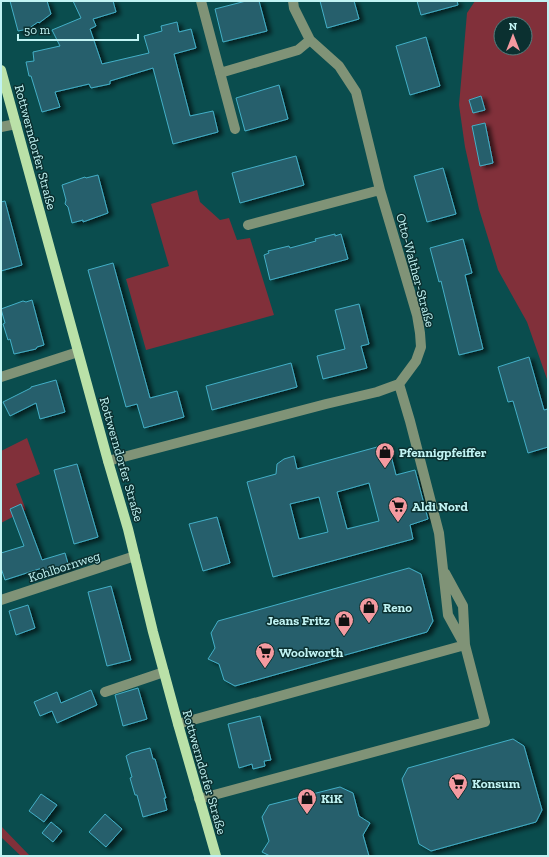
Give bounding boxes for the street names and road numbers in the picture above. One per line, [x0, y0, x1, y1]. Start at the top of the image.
street label: Rottwerndorfer Straße [12, 83, 59, 211]
street label: Otto-Walther-Straße [393, 212, 438, 329]
street label: Rottwerndorfer Straße [97, 395, 146, 523]
street label: Kohlbornweg [26, 548, 102, 585]
street label: Rottwerndorfer Straße [180, 708, 229, 836]

